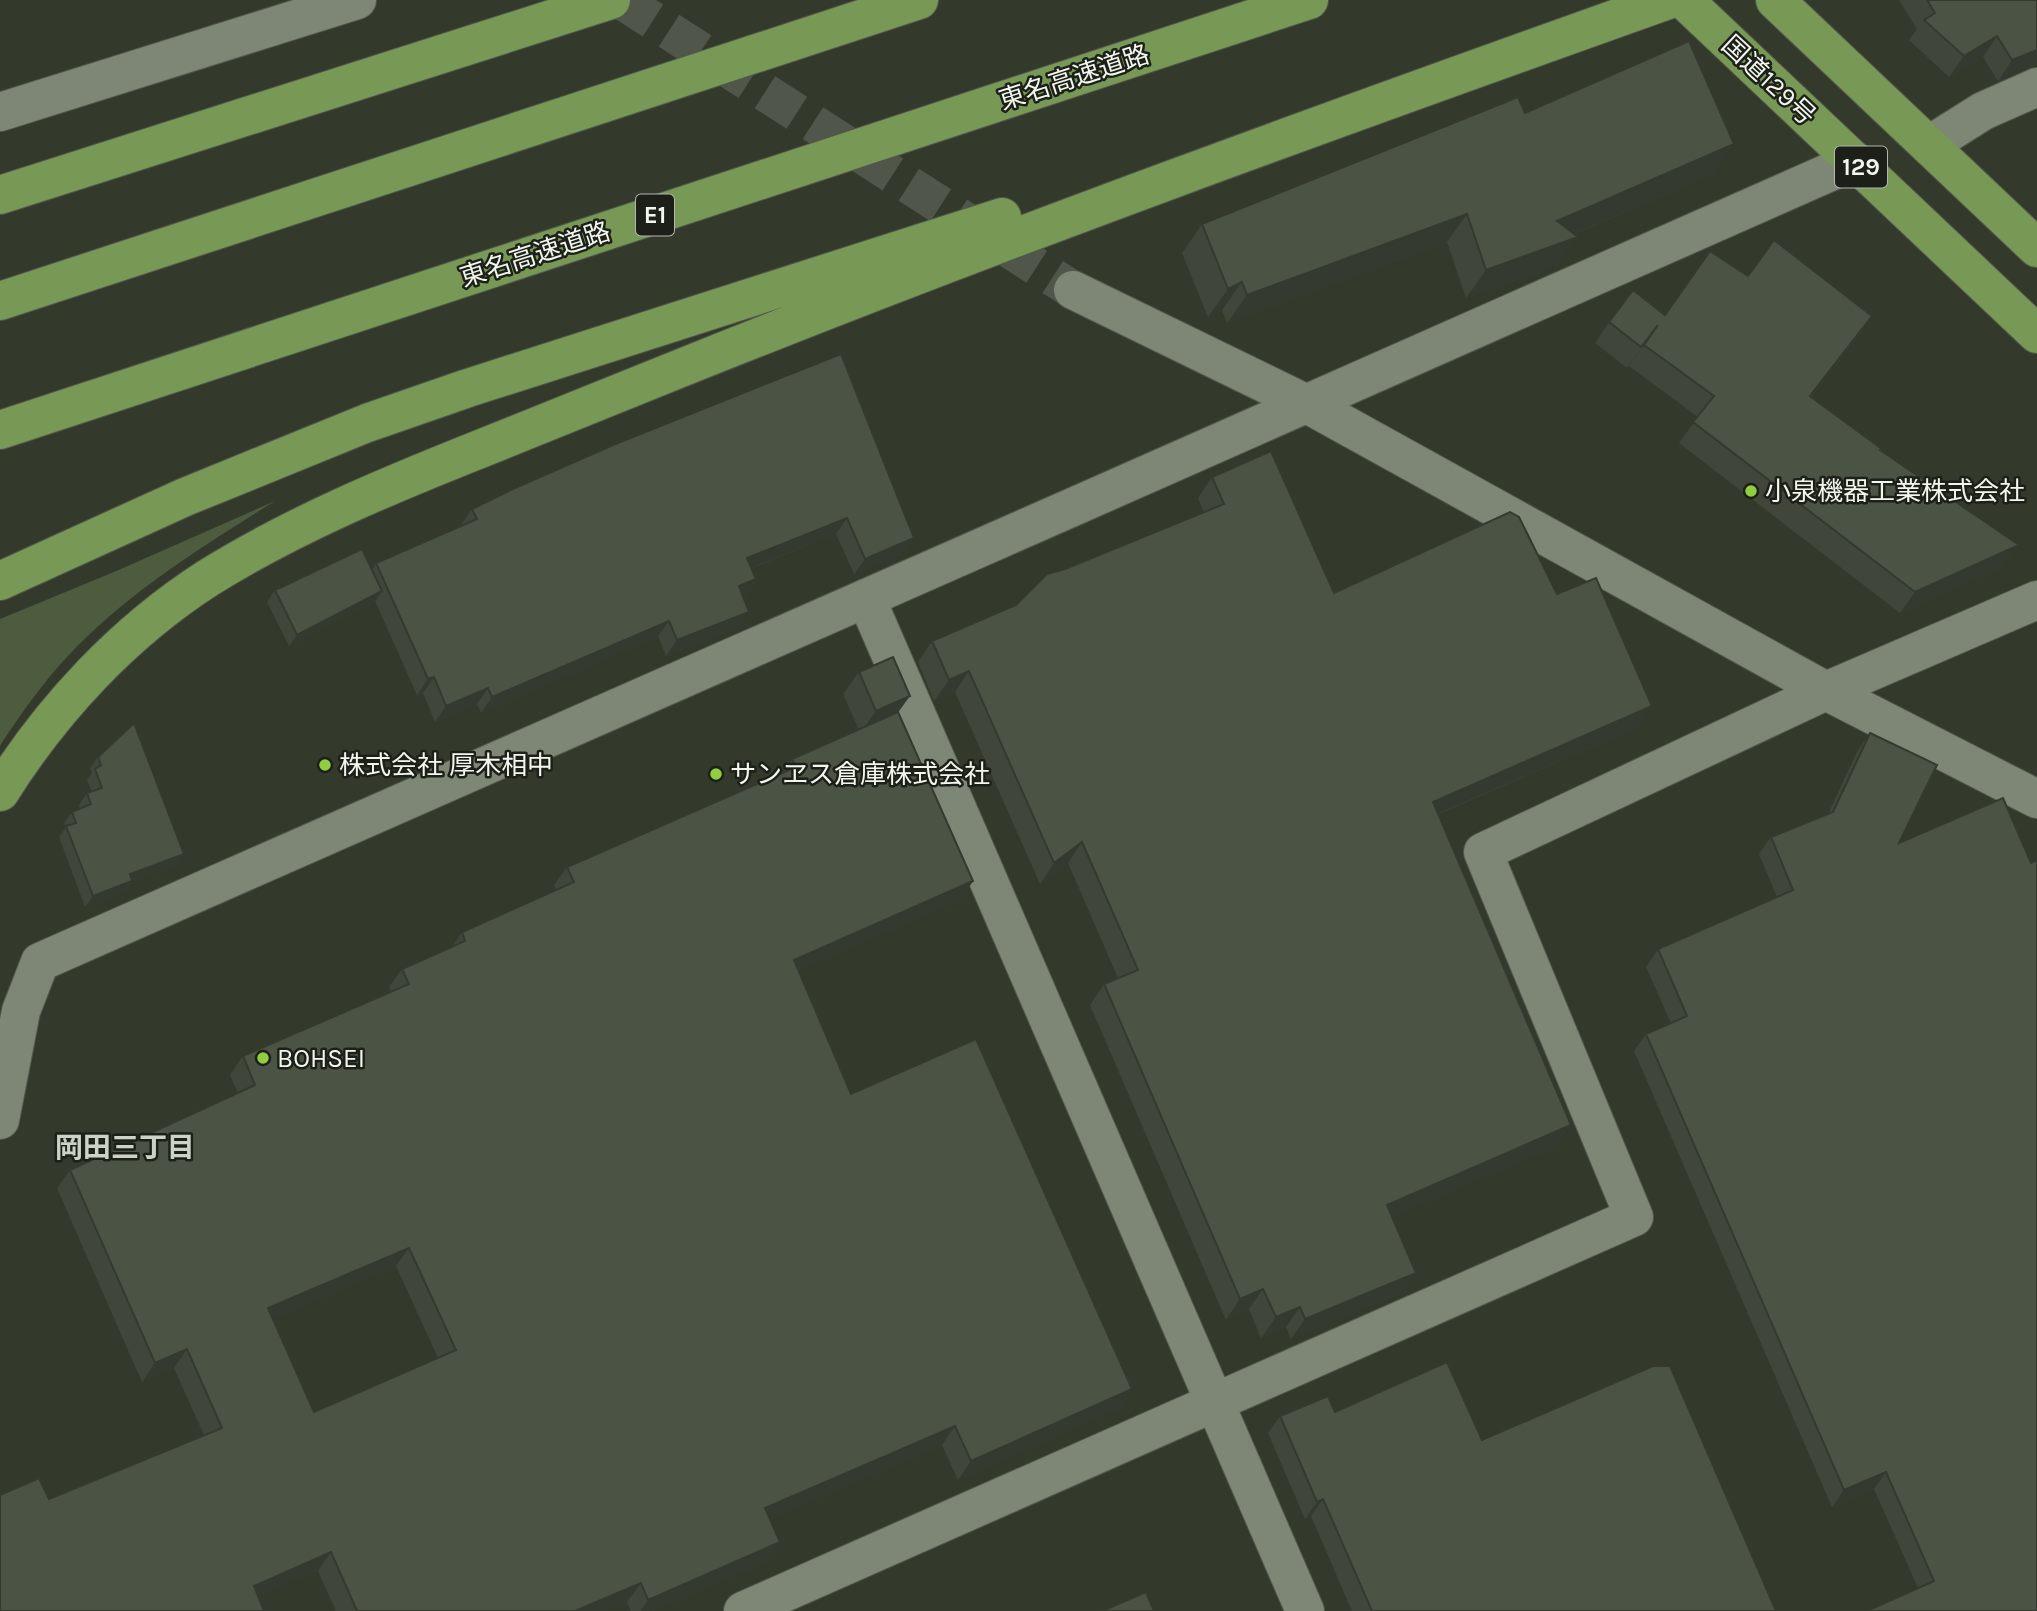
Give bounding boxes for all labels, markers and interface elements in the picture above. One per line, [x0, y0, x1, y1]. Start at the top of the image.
street label: 国道129号 [1715, 29, 1822, 132]
street label: 東名高速道路 [995, 39, 1153, 116]
road number: 129 [1835, 146, 1887, 188]
road number: E1 [636, 195, 674, 236]
street label: 東名高速道路 [456, 216, 614, 293]
place label: 小泉機器工業株式会社 [1765, 476, 2025, 507]
marker: 小泉機器工業株式会社 [1743, 483, 1759, 499]
place label: 株式会社 厚木相中 [339, 750, 553, 781]
marker: 株式会社 厚木相中 [317, 757, 333, 773]
place label: サンヱス倉庫株式会社 [730, 759, 990, 790]
marker: サンヱス倉庫株式会社 [708, 766, 724, 782]
place label: BOHSEI [277, 1043, 365, 1074]
marker: BOHSEI [255, 1050, 271, 1066]
district label: 岡田三丁目 [55, 1131, 195, 1164]

